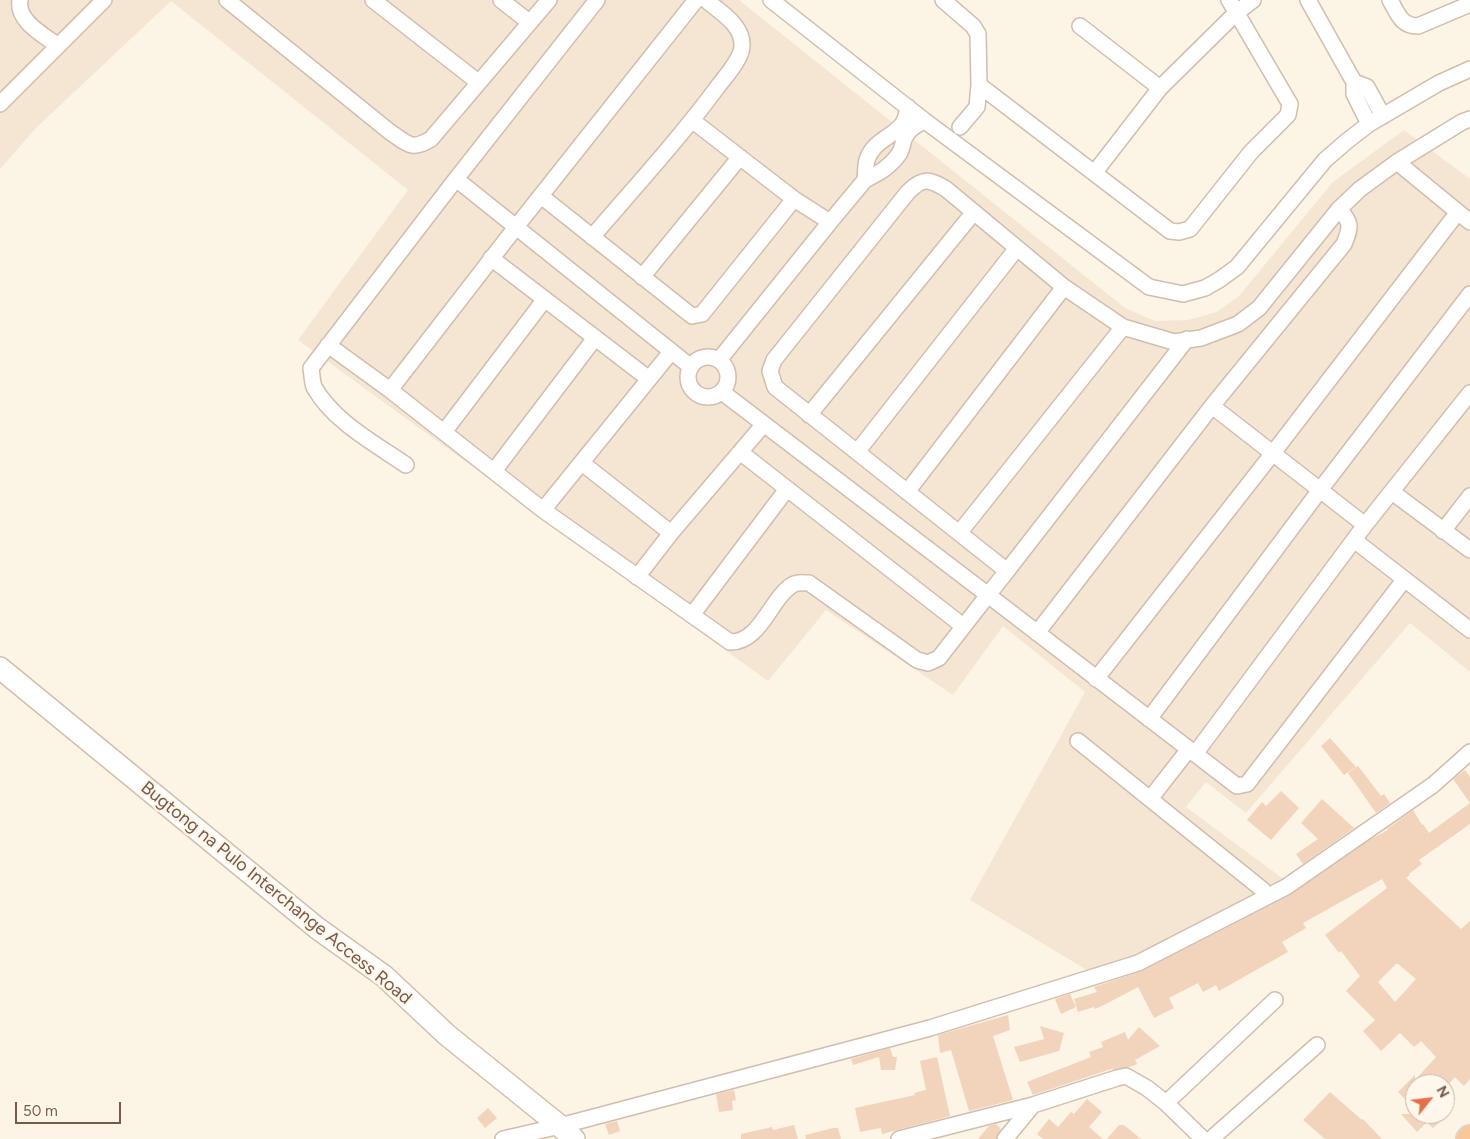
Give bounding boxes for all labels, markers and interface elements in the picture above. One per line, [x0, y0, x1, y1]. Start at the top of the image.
street label: Bugtong na Pulo Interchange Access Road [136, 777, 416, 1009]
north arrow [1405, 1074, 1455, 1124]
text: N [1433, 1083, 1453, 1101]
scale bar [18, 1092, 124, 1124]
text: 50 m [23, 1102, 58, 1120]

